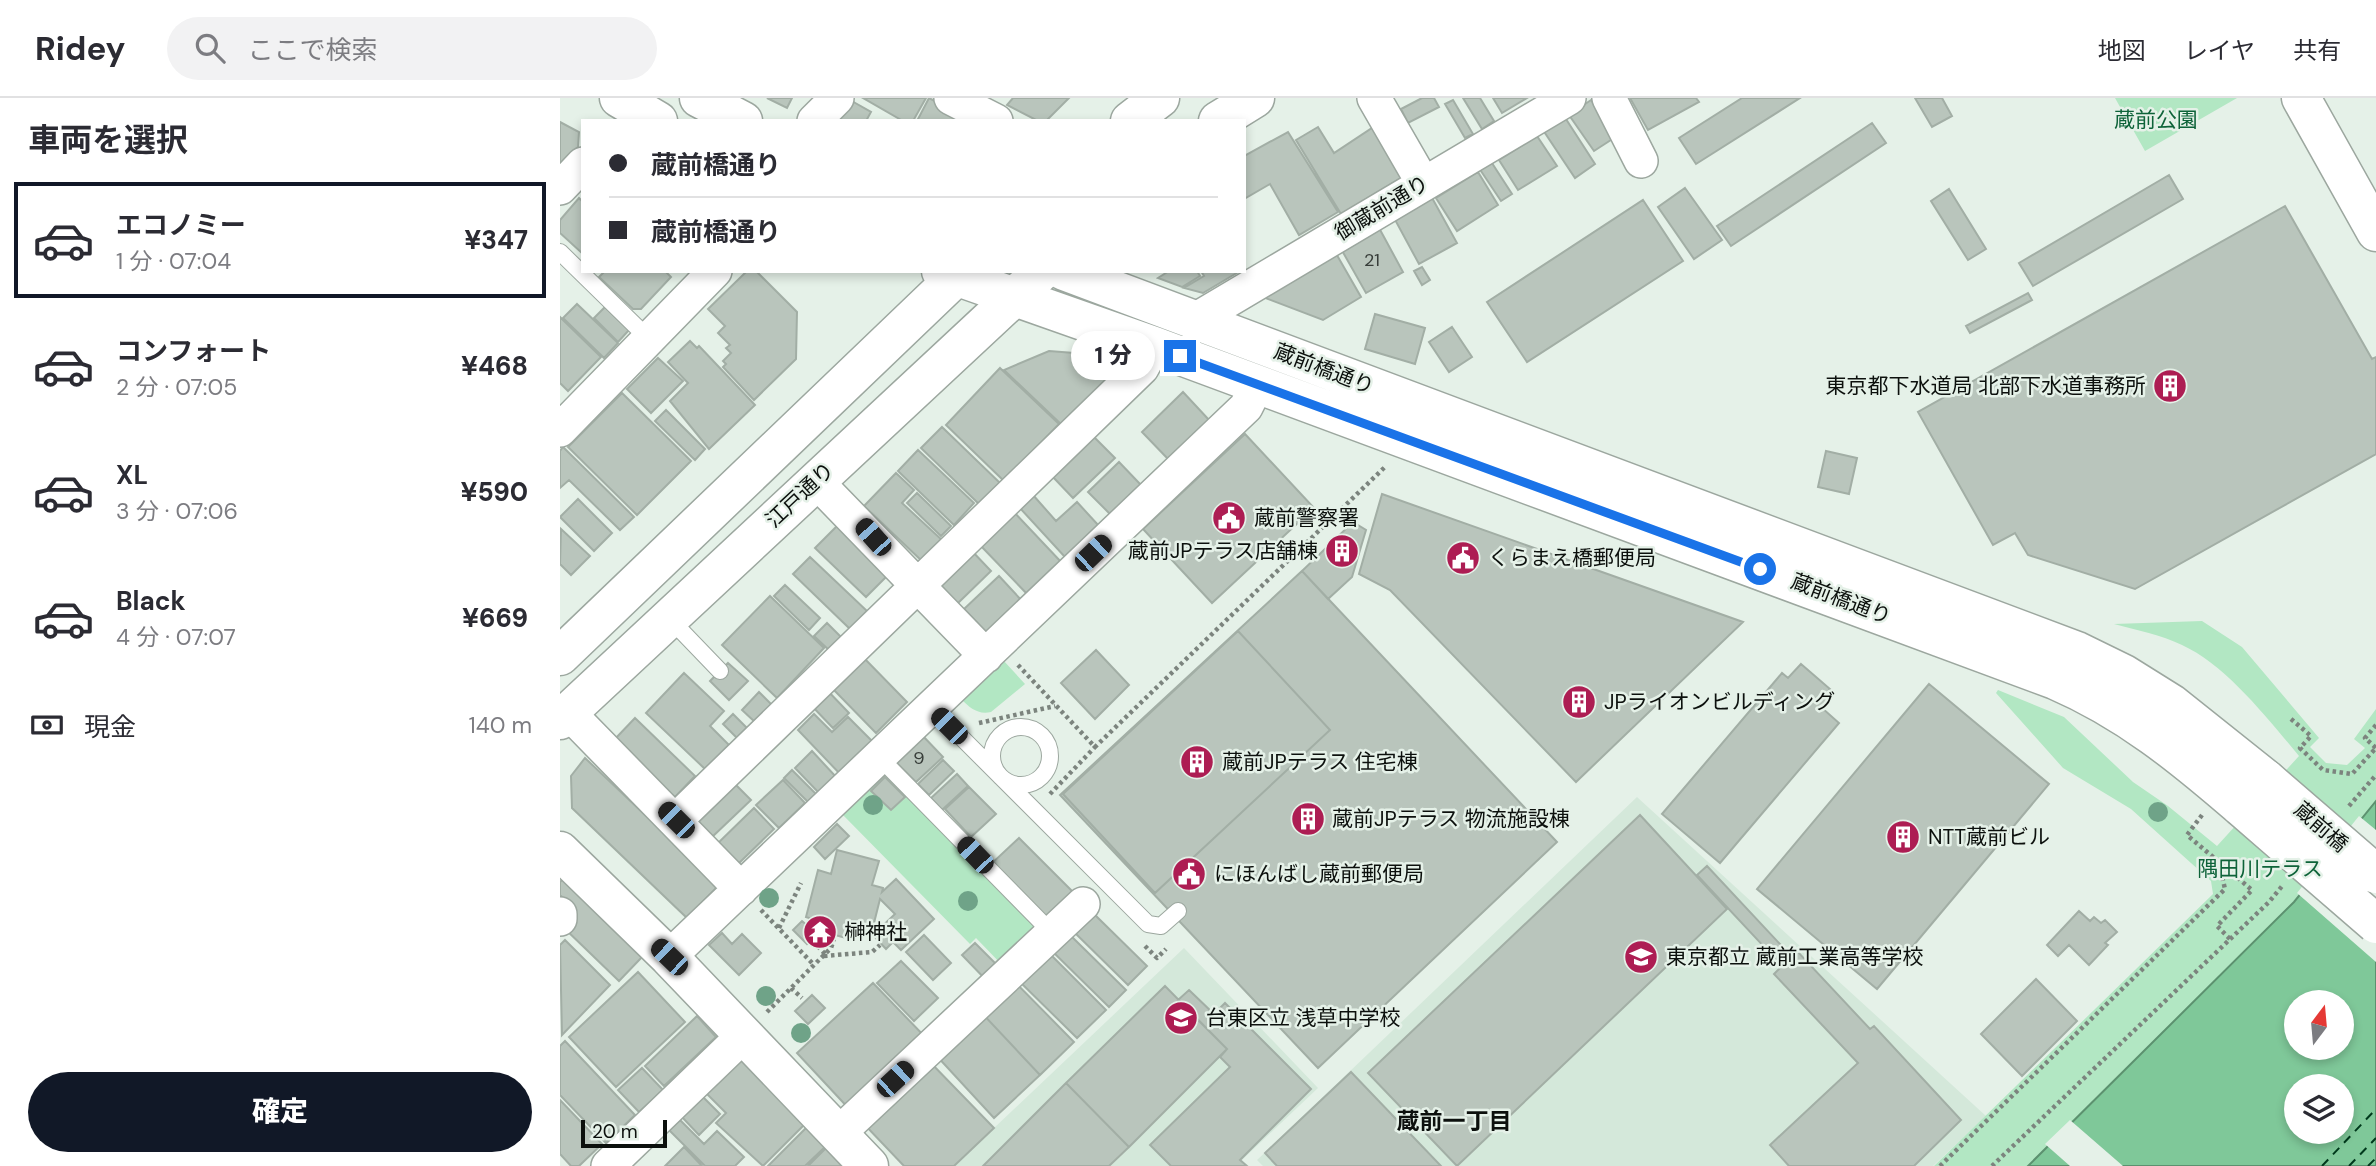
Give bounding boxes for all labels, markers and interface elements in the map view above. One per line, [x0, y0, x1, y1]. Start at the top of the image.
search box [167, 17, 657, 80]
text: Ridey [35, 27, 125, 70]
icon: search [191, 29, 229, 67]
text: ここで検索 [247, 33, 377, 67]
text: 地図 [2098, 35, 2146, 66]
text: レイヤ [2184, 35, 2255, 66]
text: 共有 [2293, 35, 2341, 66]
park label: 蔵前公園 [2114, 106, 2198, 134]
text: 車両を選択 [28, 119, 188, 161]
text: 蔵前橋通り [651, 148, 781, 182]
street label: 御蔵前通り [1330, 169, 1434, 247]
text: エコノミー [116, 208, 246, 242]
icon: car [32, 209, 95, 272]
text: 蔵前橋通り [651, 215, 781, 249]
text: ¥347 [464, 223, 528, 257]
text: 1 分 · 07:04 [116, 246, 231, 276]
house number: 21 [1364, 248, 1380, 272]
callout: 1 分 [1072, 331, 1156, 380]
text: コンフォート [116, 334, 271, 368]
icon: car [32, 335, 95, 398]
street label: 蔵前橋通り [1270, 337, 1378, 401]
text: 1 分 [1095, 340, 1131, 370]
route end [1164, 340, 1196, 372]
text: ¥468 [461, 349, 528, 383]
building icon: 東京都下水道局 北部下水道事務所 [2151, 367, 2189, 405]
text: 2 分 · 07:05 [116, 372, 237, 402]
place label: 東京都下水道局 北部下水道事務所 [1825, 372, 2146, 400]
street label: 江戸通り [760, 456, 840, 534]
text: XL [116, 458, 148, 492]
icon: car [32, 461, 95, 524]
text: ¥590 [461, 475, 528, 509]
text: 3 分 · 07:06 [116, 496, 238, 526]
public building icon: 蔵前警察署 [1210, 499, 1248, 537]
place label: 蔵前警察署 [1254, 504, 1359, 532]
car [852, 514, 895, 560]
car [1071, 531, 1116, 575]
building icon: 蔵前JPテラス店舗棟 [1323, 532, 1361, 570]
place label: 蔵前JPテラス店舗棟 [1128, 537, 1318, 565]
public building icon: くらまえ橋郵便局 [1444, 539, 1482, 577]
place label: くらまえ橋郵便局 [1488, 544, 1656, 572]
route start [1744, 553, 1776, 585]
street label: 蔵前橋通り [1787, 567, 1895, 631]
text: Black [116, 584, 186, 618]
icon: car [32, 587, 95, 650]
text: ¥669 [462, 601, 528, 635]
text: 4 分 · 07:07 [116, 622, 236, 652]
building icon: JPライオンビルディング [1560, 683, 1598, 721]
place label: JPライオンビルディング [1604, 688, 1835, 716]
car [927, 704, 972, 748]
icon: cash [28, 706, 66, 744]
text: 現金 [84, 710, 136, 744]
text: 140 m [469, 710, 532, 740]
building icon: 蔵前JPテラス 住宅棟 [1178, 743, 1216, 781]
house number: 9 [913, 746, 925, 770]
place label: 蔵前JPテラス 住宅棟 [1222, 748, 1418, 776]
street label: 蔵前橋 [2288, 796, 2354, 858]
car [654, 798, 699, 842]
building icon: 蔵前JPテラス 物流施設棟 [1289, 800, 1327, 838]
place label: 蔵前JPテラス 物流施設棟 [1332, 805, 1570, 833]
building icon: NTT蔵前ビル [1884, 818, 1922, 856]
place label: NTT蔵前ビル [1928, 823, 2050, 851]
car [953, 833, 998, 877]
public building icon: にほんばし蔵前郵便局 [1170, 855, 1208, 893]
park label: 隅田川テラス [2197, 855, 2323, 883]
place label: にほんばし蔵前郵便局 [1214, 860, 1424, 888]
temple icon: 榊神社 [801, 913, 839, 951]
place label: 榊神社 [844, 918, 907, 946]
car [647, 935, 692, 979]
school or university icon: 東京都立 蔵前工業高等学校 [1622, 938, 1660, 976]
place label: 東京都立 蔵前工業高等学校 [1666, 943, 1924, 971]
north arrow [2284, 990, 2354, 1060]
map controls [2284, 990, 2354, 1144]
school or university icon: 台東区立 浅草中学校 [1162, 999, 1200, 1037]
place label: 台東区立 浅草中学校 [1206, 1004, 1401, 1032]
car [873, 1057, 918, 1101]
button: 確定 [28, 1072, 532, 1152]
button: layers [2284, 1074, 2354, 1144]
district label: 蔵前一丁目 [1397, 1106, 1512, 1136]
scale bar [581, 1117, 667, 1149]
text: 20 m [592, 1119, 638, 1144]

